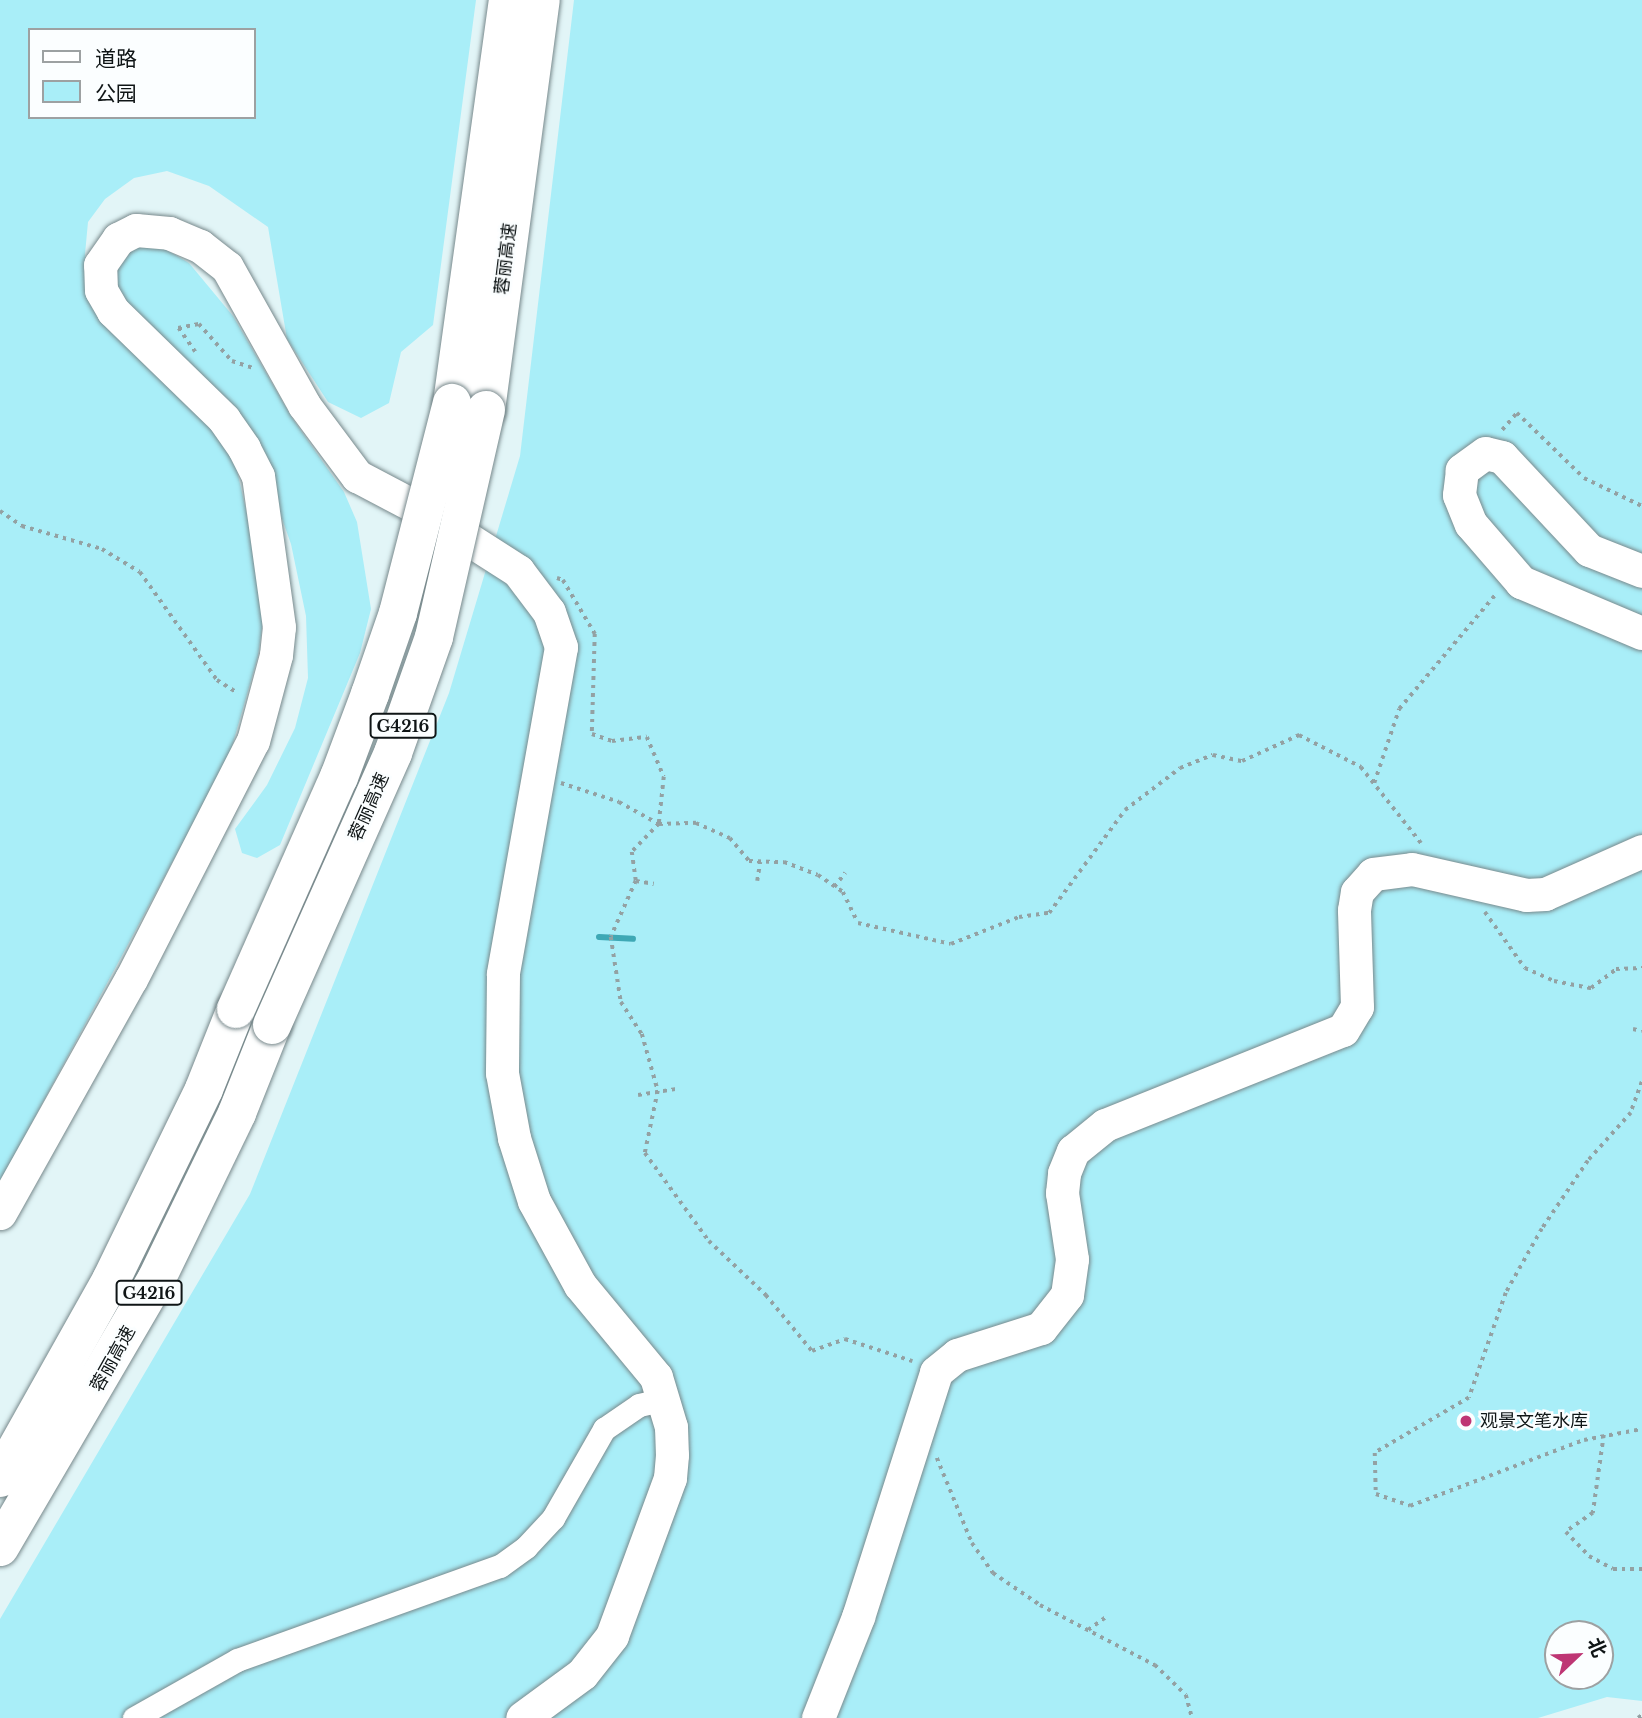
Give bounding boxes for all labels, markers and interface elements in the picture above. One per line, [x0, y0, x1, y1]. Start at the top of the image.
legend [28, 28, 256, 119]
text: 道路 [95, 46, 137, 72]
text: 公园 [95, 81, 137, 107]
street label: 蓉丽高速 [491, 222, 521, 296]
road number: G4216 [368, 713, 438, 738]
street label: 蓉丽高速 [344, 770, 394, 844]
road number: G4216 [114, 1280, 184, 1306]
street label: 蓉丽高速 [86, 1322, 140, 1396]
place label: 观景文笔水库 [1480, 1410, 1588, 1432]
marker: 观景文笔水库 [1458, 1413, 1474, 1429]
north arrow [1544, 1620, 1614, 1690]
text: 北 [1583, 1634, 1611, 1661]

